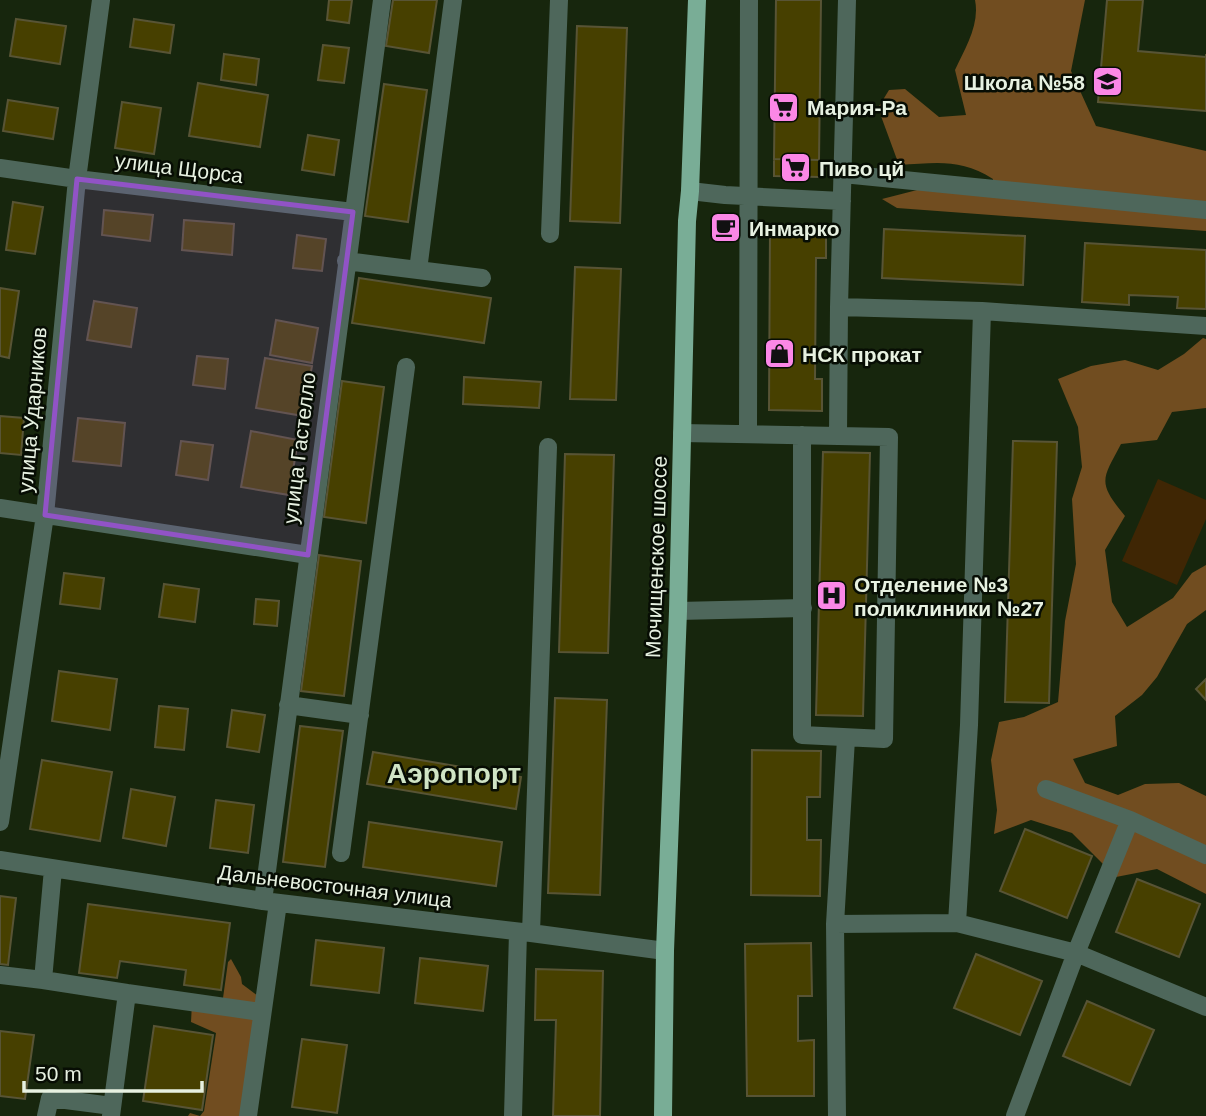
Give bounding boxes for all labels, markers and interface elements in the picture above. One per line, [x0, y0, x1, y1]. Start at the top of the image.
school or university icon: Школа №58 [1091, 65, 1125, 99]
place label: Школа №58 [964, 71, 1085, 94]
supermarket icon: Мария-Ра [767, 90, 801, 124]
place label: Мария-Ра [807, 96, 907, 119]
street label: улица Щорса [114, 149, 245, 187]
supermarket icon: Пиво цй [779, 151, 813, 185]
place label: Пиво цй [819, 157, 904, 180]
cafe icon: Инмарко [709, 211, 743, 245]
place label: Инмарко [749, 217, 840, 240]
street label: улица Ударников [13, 326, 51, 494]
shop icon: НСК прокат [762, 337, 796, 371]
place label: НСК прокат [802, 343, 922, 366]
street label: улица Гастелло [278, 371, 320, 525]
street label: Мочищенское шоссе [641, 456, 671, 658]
place label: Отделение №3 поликлиники №27 [854, 573, 1044, 620]
hospital icon: Отделение №3 поликлиники №27 [814, 579, 848, 613]
district label: Аэропорт [387, 758, 521, 789]
street label: Дальневосточная улица [217, 860, 453, 912]
scale bar [24, 1050, 203, 1094]
text: 50 m [35, 1062, 82, 1085]

